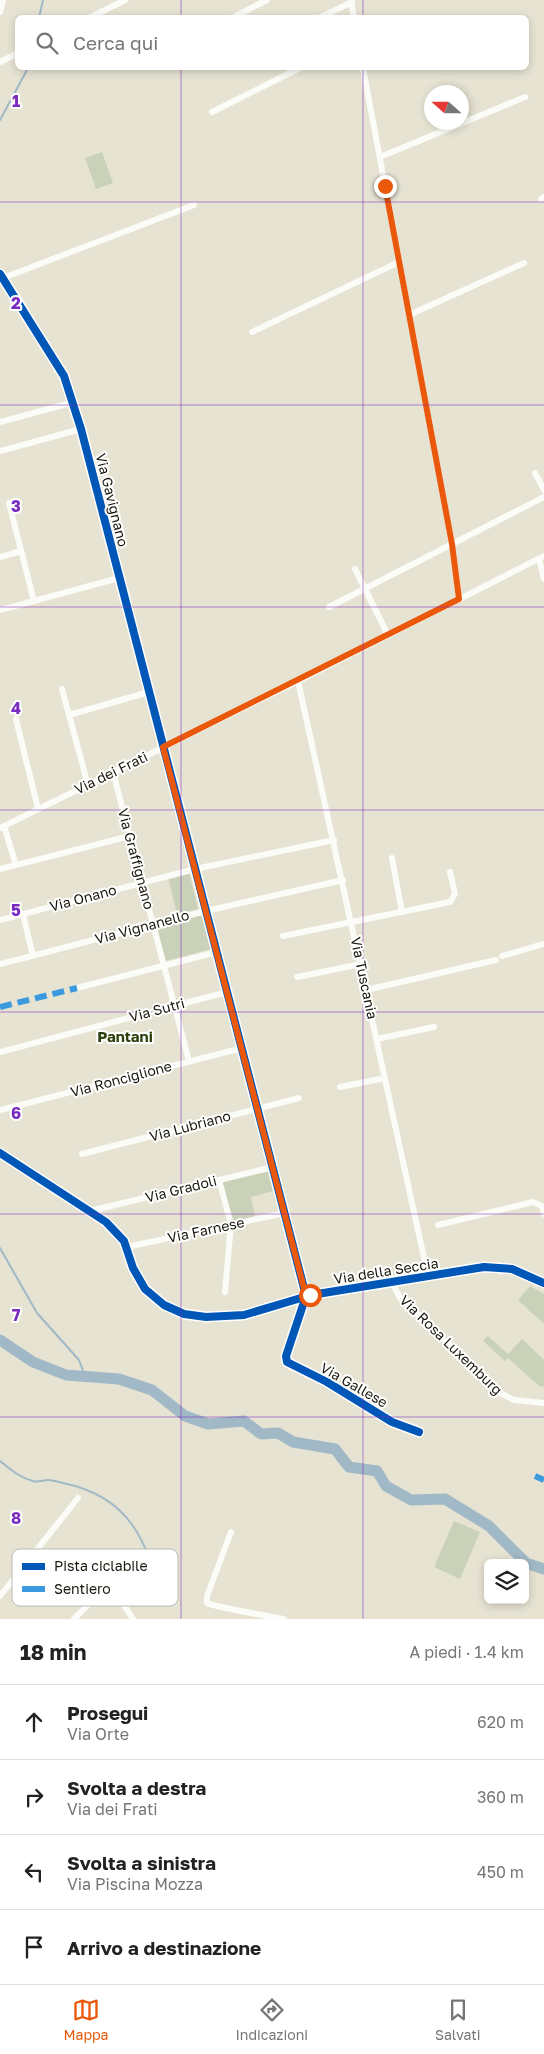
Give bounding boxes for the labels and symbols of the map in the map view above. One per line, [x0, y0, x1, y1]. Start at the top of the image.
north arrow [424, 85, 469, 130]
text: 1 [12, 91, 20, 111]
route end [374, 175, 397, 198]
text: 2 [11, 293, 21, 313]
street label: Via Gavignano [93, 451, 132, 548]
text: 3 [11, 496, 21, 516]
text: 4 [11, 698, 21, 718]
street label: Via dei Frati [71, 748, 150, 798]
street label: Via Graffignano [115, 806, 158, 911]
street label: Via Onano [48, 880, 118, 915]
text: 5 [11, 900, 21, 920]
street label: Via Vignanello [93, 906, 191, 947]
street label: Via Tuscania [347, 935, 382, 1021]
street label: Via Sutri [127, 994, 187, 1025]
district label: Pantani [97, 1027, 153, 1045]
street label: Via Ronciglione [68, 1057, 173, 1100]
text: 6 [11, 1103, 21, 1123]
street label: Via Lubriano [147, 1107, 232, 1145]
street label: Via Gradoli [143, 1171, 218, 1206]
street label: Via Farnese [166, 1213, 246, 1246]
street label: Via della Seccia [332, 1254, 439, 1287]
route start [299, 1284, 322, 1307]
street label: Via Rosa Luxemburg [396, 1291, 506, 1398]
text: 7 [12, 1305, 21, 1325]
street label: Via Gallese [318, 1359, 391, 1411]
text: 8 [11, 1508, 21, 1528]
legend [12, 1549, 178, 1606]
text: Pista ciclabile [54, 1557, 148, 1574]
text: Sentiero [54, 1580, 111, 1597]

